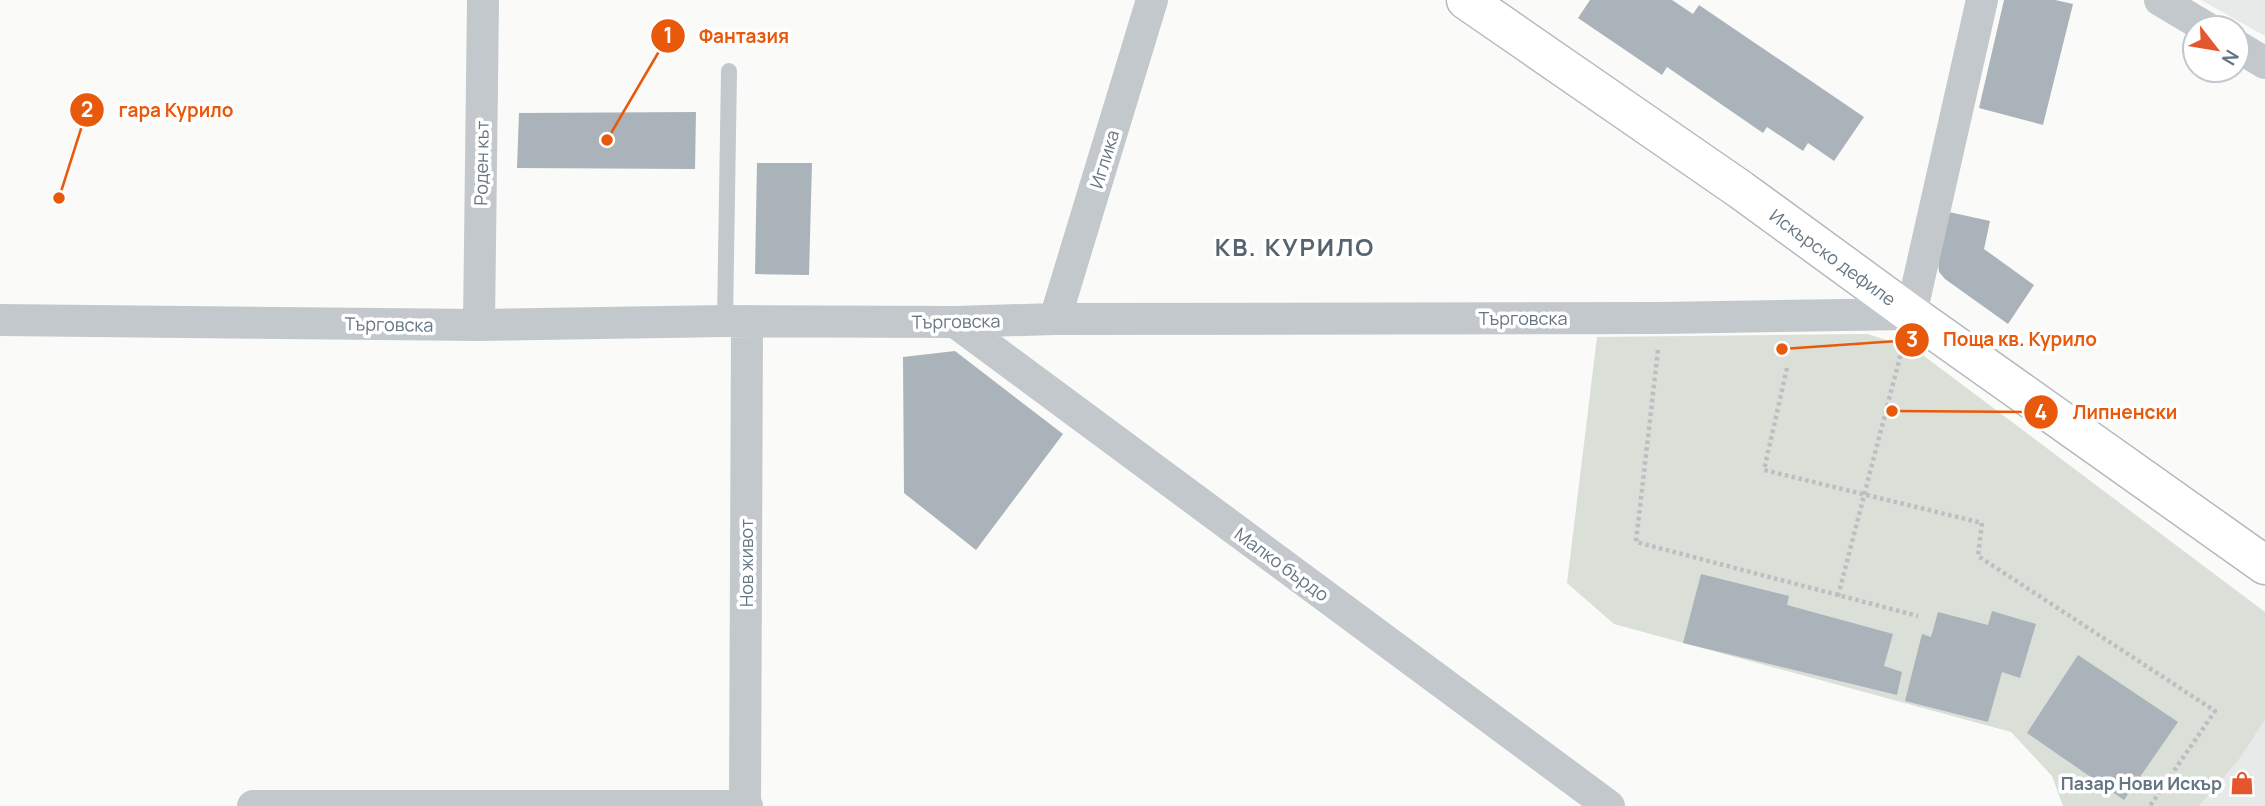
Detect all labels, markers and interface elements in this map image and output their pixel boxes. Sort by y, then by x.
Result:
north arrow [2181,14,2251,84]
callout: Фантазия [650,16,803,56]
text: 1 [663,21,673,49]
text: Фантазия [699,23,789,49]
text: N [2216,45,2245,70]
callout: гара Курило [69,90,247,130]
text: 2 [81,95,93,123]
text: гара Курило [119,97,233,123]
street label: Роден кът [468,120,494,206]
street label: Иглика [1084,127,1124,191]
street label: Искърско дефиле [1765,203,1901,311]
district label: КВ. КУРИЛО [1215,230,1375,263]
street label: Търговска [1479,306,1567,330]
street label: Търговска [911,308,1001,334]
street label: Търговска [344,311,434,337]
callout: Поща кв. Курило [1894,320,2111,360]
text: 3 [1906,325,1918,353]
text: Поща кв. Курило [1943,326,2097,352]
callout: Липненски [2024,392,2191,432]
text: 4 [2035,398,2047,426]
text: Липненски [2073,399,2177,425]
street label: Нов живот [734,519,758,607]
street label: Малко бърдо [1230,522,1334,606]
shop icon: Пазар Нови Искър [2228,769,2256,797]
place label: Пазар Нови Искър [2061,771,2222,795]

